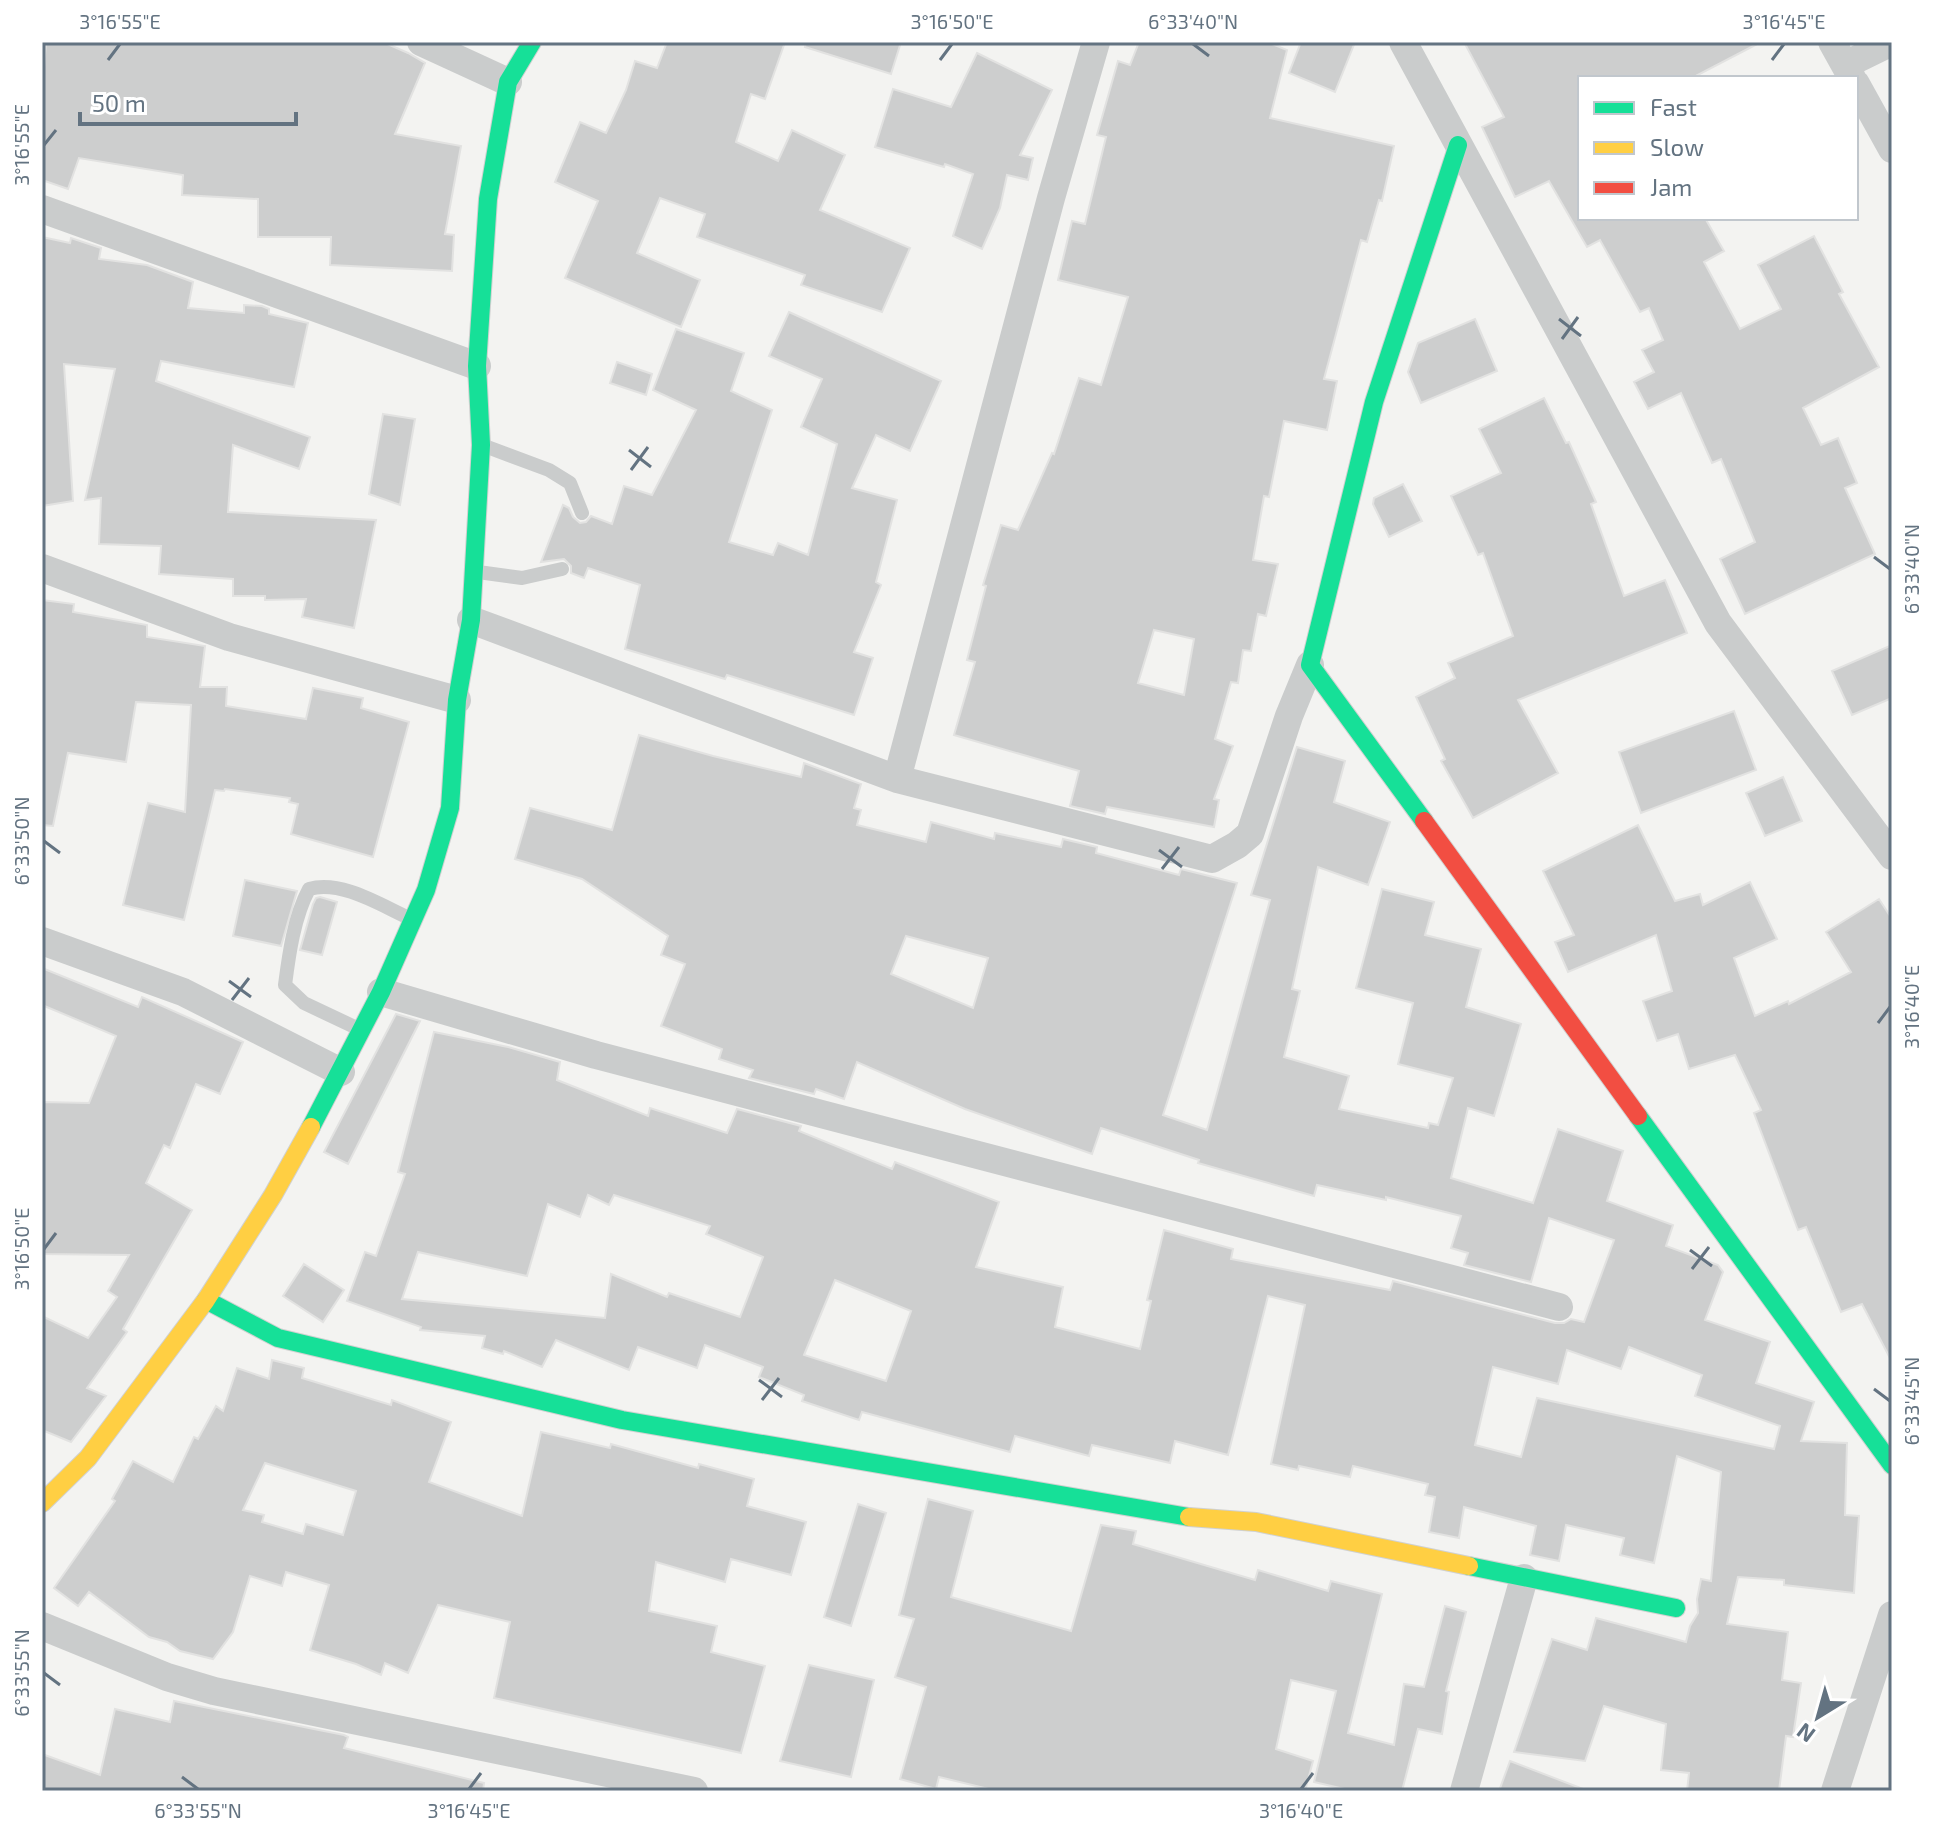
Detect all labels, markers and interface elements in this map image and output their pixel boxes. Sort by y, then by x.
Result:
text: 3°16'55"E [79,9,161,33]
text: 3°16'50"E [911,9,994,33]
text: 6°33'40"N [1148,9,1238,33]
text: 3°16'45"E [1743,9,1825,33]
scale bar [80,76,296,126]
legend [1578,76,1858,220]
text: 50 m [92,88,146,117]
text: Fast [1650,92,1697,121]
text: 3°16'55"E [9,104,33,186]
text: Slow [1650,132,1704,161]
text: Jam [1650,172,1692,201]
text: 6°33'40"N [1899,524,1923,614]
text: 6°33'50"N [9,796,33,886]
text: 3°16'40"E [1899,965,1923,1049]
text: 3°16'50"E [9,1208,33,1291]
text: 6°33'45"N [1899,1357,1923,1445]
text: 6°33'55"N [9,1629,33,1717]
north arrow [1778,1677,1858,1757]
text: N [1791,1719,1820,1749]
text: 6°33'55"N [154,1798,242,1822]
text: 3°16'45"E [428,1798,510,1822]
text: 3°16'40"E [1259,1798,1343,1822]

